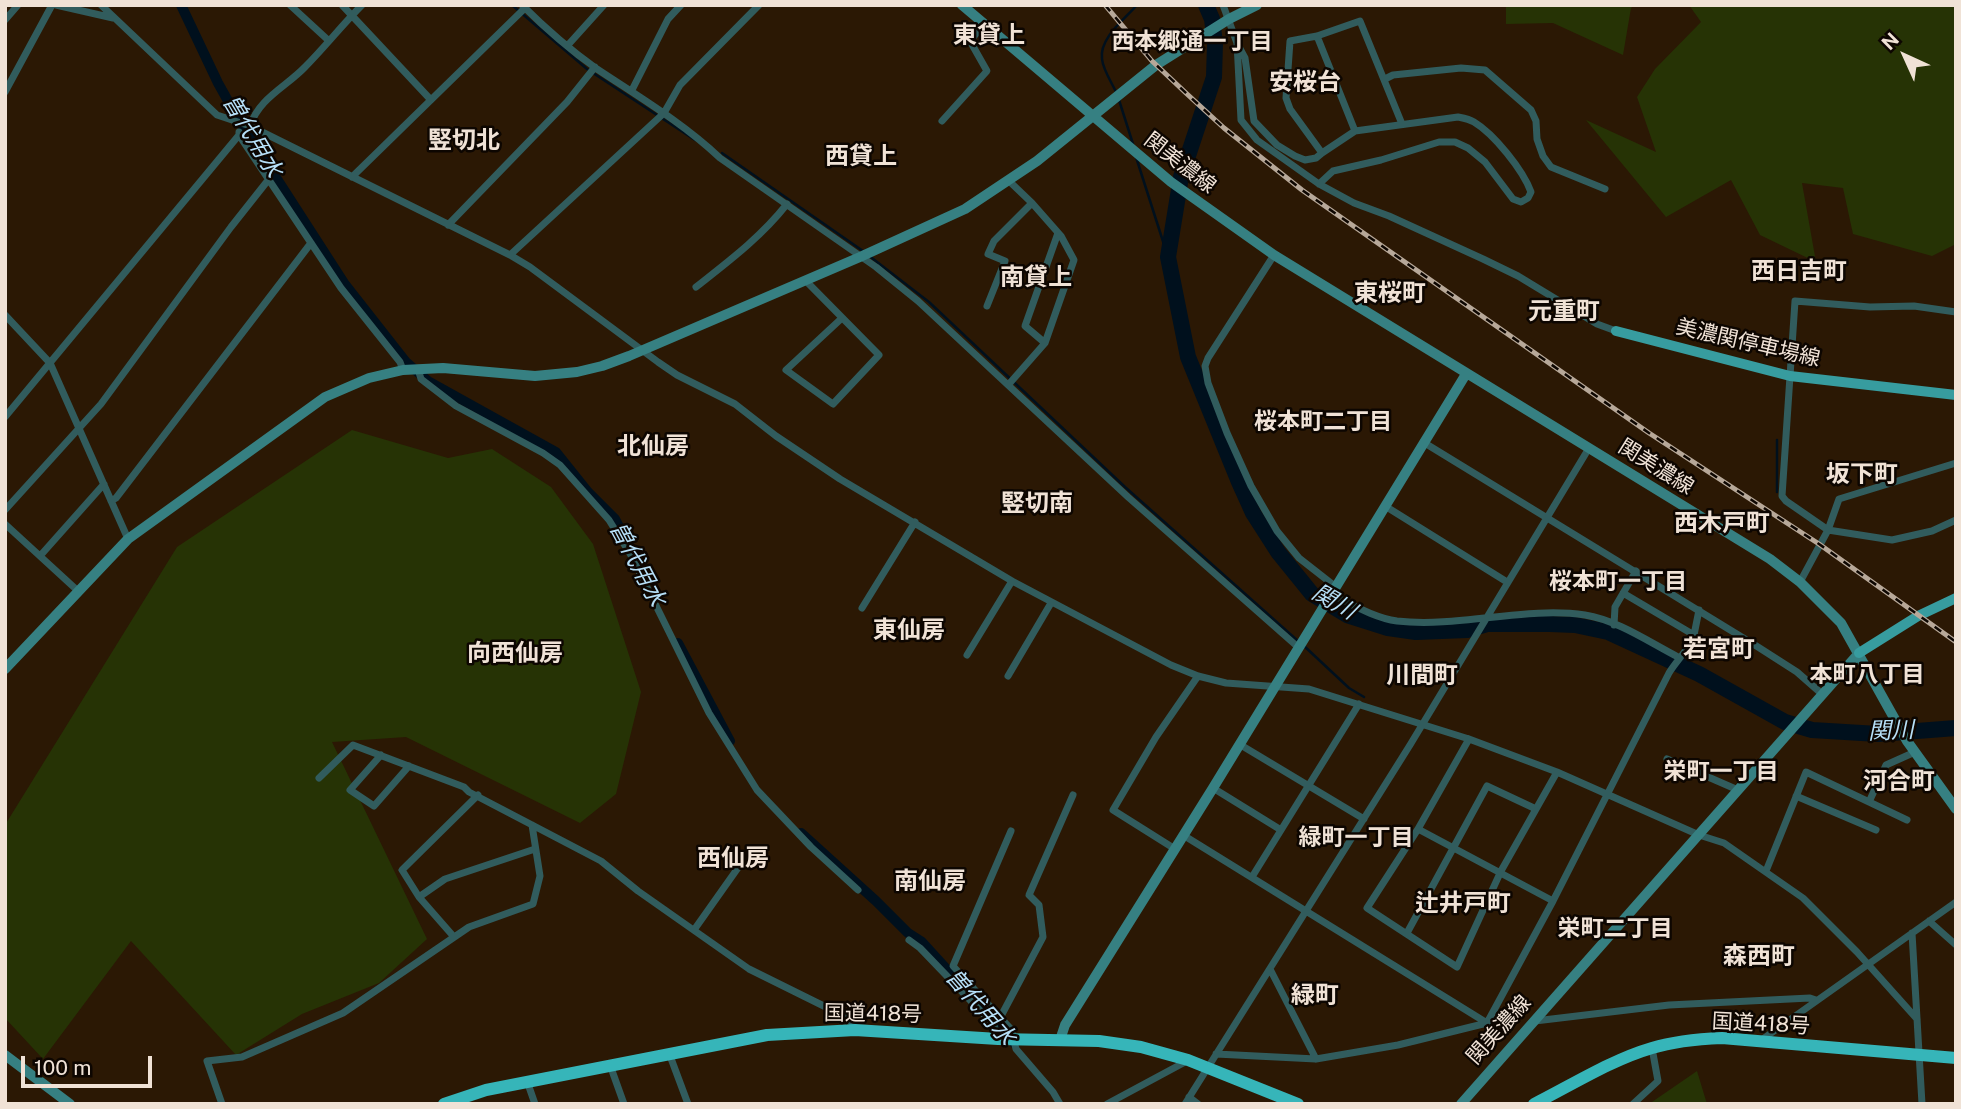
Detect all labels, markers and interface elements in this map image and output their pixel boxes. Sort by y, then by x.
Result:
north arrow [1870,21,1940,91]
district label: 東貸上 [953,22,1025,50]
district label: 西本郷通一丁目 [1112,28,1272,56]
text: N [1877,28,1903,54]
district label: 安桜台 [1269,69,1341,97]
water label: 曽代用水 [216,89,288,183]
district label: 竪切北 [428,127,500,155]
street label: 関美濃線 [1139,127,1221,199]
district label: 西貸上 [825,143,897,171]
district label: 西日吉町 [1751,258,1847,286]
district label: 南貸上 [1000,264,1072,292]
district label: 東桜町 [1354,280,1426,308]
district label: 元重町 [1528,298,1600,326]
street label: 美濃関停車場線 [1674,314,1822,372]
district label: 桜本町二丁目 [1254,408,1392,436]
district label: 北仙房 [617,433,689,461]
street label: 関美濃線 [1614,434,1698,500]
district label: 坂下町 [1826,461,1898,489]
district label: 竪切南 [1001,490,1073,518]
district label: 西木戸町 [1674,510,1770,538]
water label: 曽代用水 [603,517,671,611]
district label: 桜本町一丁目 [1549,568,1687,596]
water label: 関川 [1307,579,1361,625]
district label: 東仙房 [873,617,945,645]
district label: 若宮町 [1683,636,1755,664]
district label: 向西仙房 [467,640,563,668]
district label: 本町八丁目 [1810,661,1924,689]
district label: 川間町 [1386,662,1458,690]
water label: 関川 [1868,716,1914,746]
district label: 栄町一丁目 [1664,758,1778,786]
district label: 河合町 [1863,768,1935,796]
district label: 緑町一丁目 [1299,824,1413,852]
district label: 西仙房 [697,845,769,873]
district label: 南仙房 [894,868,966,896]
district label: 辻井戸町 [1415,890,1511,918]
district label: 栄町二丁目 [1558,915,1672,943]
district label: 森西町 [1723,943,1795,971]
water label: 曽代用水 [939,963,1021,1051]
district label: 緑町 [1291,982,1339,1010]
street label: 関美濃線 [1462,990,1536,1070]
street label: 国道418号 [824,1001,922,1027]
street label: 国道418号 [1711,1009,1811,1039]
scale bar [24,1042,156,1086]
text: 100 m [34,1055,91,1080]

